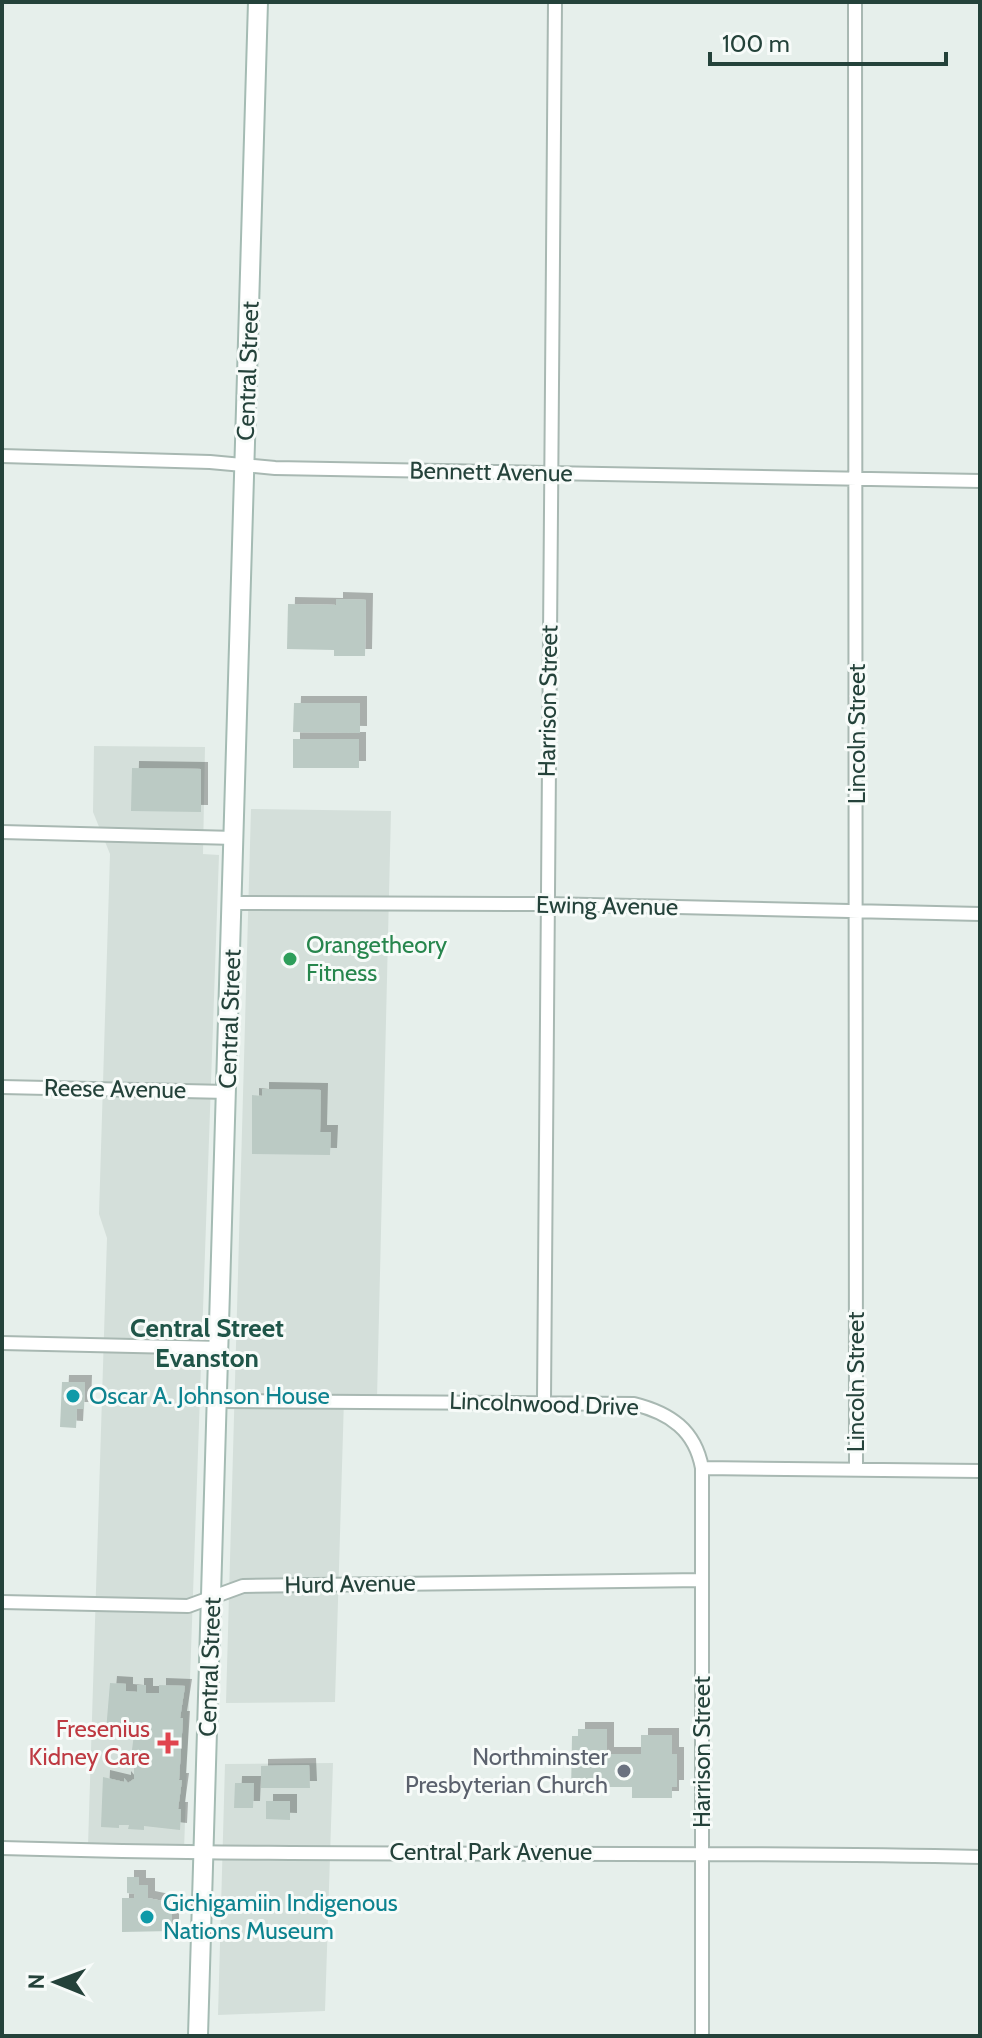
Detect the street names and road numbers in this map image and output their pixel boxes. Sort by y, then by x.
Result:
street label: Central Street [231,301,264,441]
street label: Bennett Avenue [409,456,573,487]
street label: Harrison Street [532,625,563,777]
street label: Lincoln Street [842,664,871,804]
street label: Ewing Avenue [536,890,678,921]
street label: Central Street [213,949,246,1089]
street label: Reese Avenue [44,1073,186,1104]
street label: Lincoln Street [841,1312,870,1452]
street label: Lincolnwood Drive [449,1386,639,1421]
street label: Hurd Avenue [284,1568,416,1599]
street label: Central Street [193,1597,226,1737]
street label: Harrison Street [687,1676,716,1828]
street label: Central Park Avenue [390,1837,592,1866]

